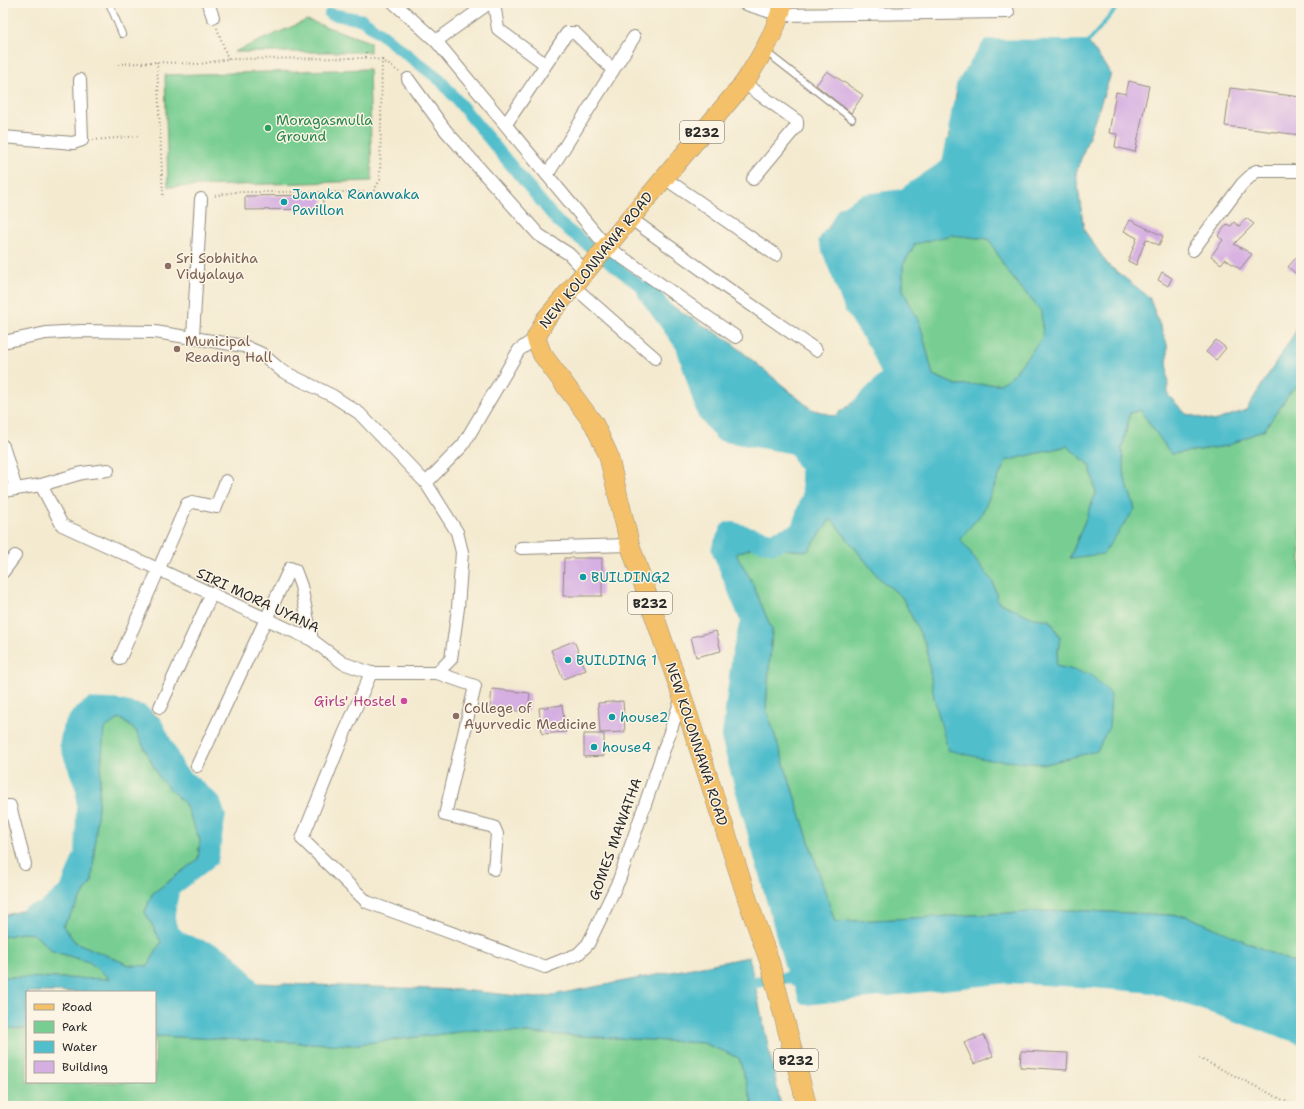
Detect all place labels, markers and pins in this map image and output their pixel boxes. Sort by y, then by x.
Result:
place label: Moragasmulla Ground [276,111,373,145]
marker: Moragasmulla Ground [263,123,273,133]
place label: Janaka Ranawaka Pavillon [292,185,419,219]
marker: Janaka Ranawaka Pavillon [279,197,289,207]
place label: Sri Sobhitha Vidyalaya [176,249,258,283]
marker: Sri Sobhitha Vidyalaya [163,261,173,271]
place label: Municipal Reading Hall [185,332,273,366]
marker: Municipal Reading Hall [172,344,182,354]
place label: BUILDING2 [591,568,671,586]
marker: BUILDING2 [578,572,588,582]
place label: BUILDING 1 [576,651,657,669]
marker: BUILDING 1 [563,655,573,665]
place label: Girls' Hostel [314,692,397,710]
marker: Girls' Hostel [399,696,409,706]
place label: College of Ayurvedic Medicine [464,699,597,733]
place label: house2 [620,708,669,726]
marker: College of Ayurvedic Medicine [451,711,461,721]
marker: house2 [607,712,617,722]
place label: house4 [602,738,652,756]
marker: house4 [589,742,599,752]

